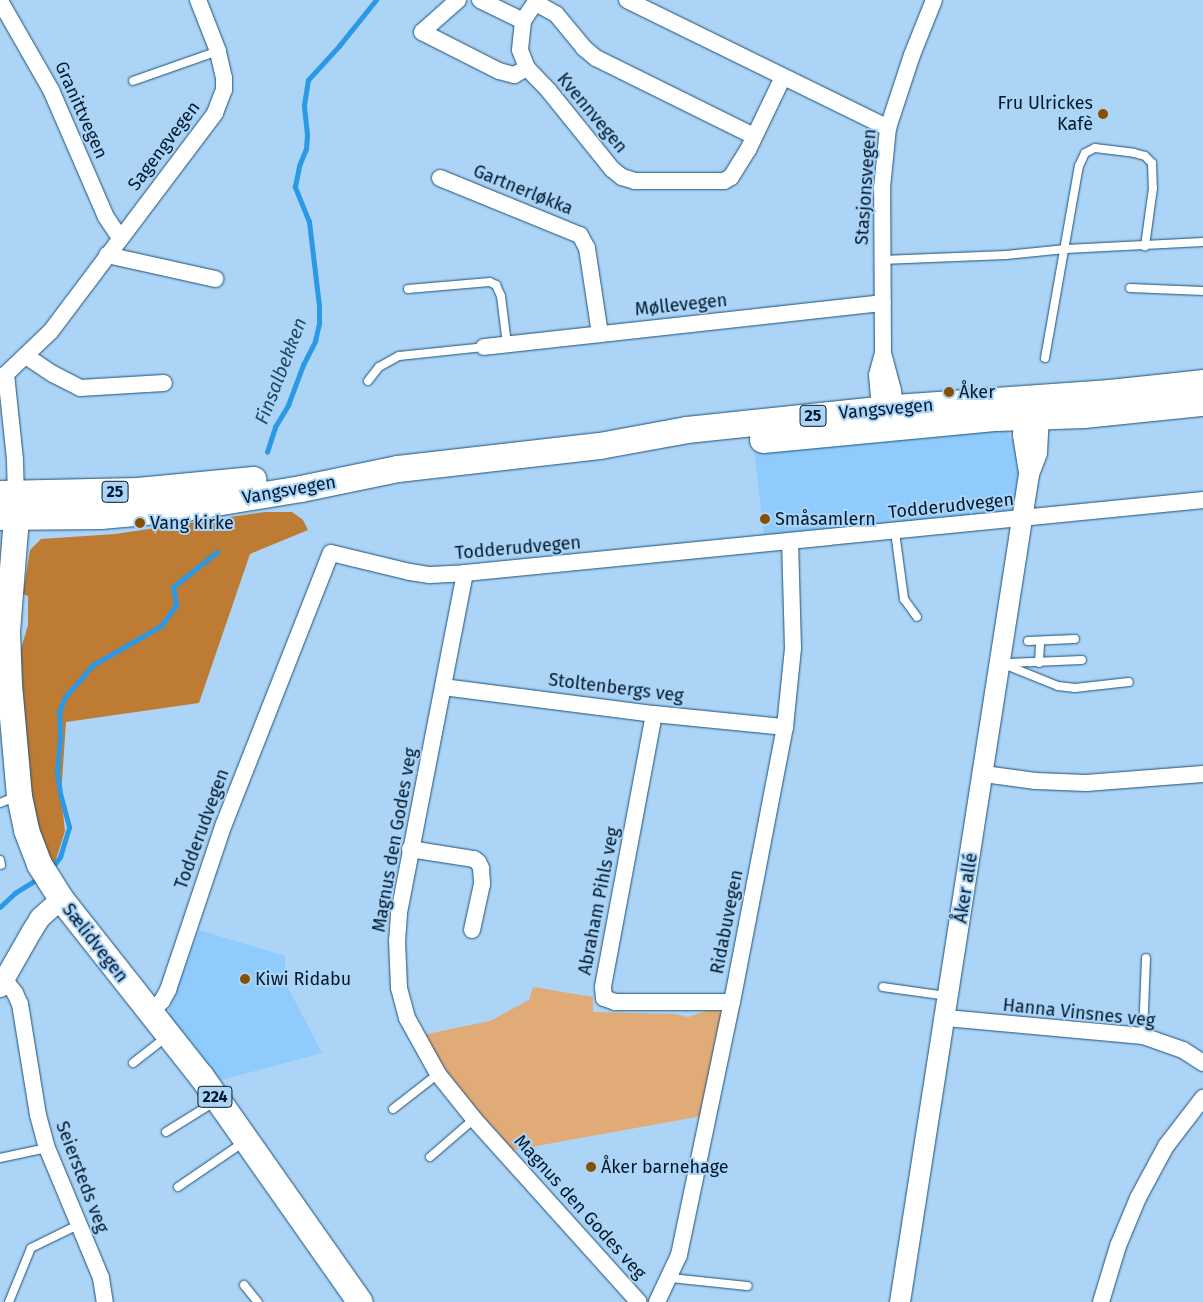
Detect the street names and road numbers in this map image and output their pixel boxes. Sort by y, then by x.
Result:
street label: Granittvegen [50,58,112,162]
street label: Kvennvegen [552,69,632,157]
street label: Sagengvegen [123,97,205,195]
street label: Stasjonsvegen [851,128,881,246]
street label: Gartnerløkka [470,160,576,220]
street label: Møllevegen [634,289,728,321]
street label: Vangsvegen [838,394,934,424]
road number: 25 [799,402,827,430]
street label: Vangsvegen [240,471,338,509]
road number: 25 [101,478,129,506]
street label: Todderudvegen [887,489,1015,523]
street label: Todderudvegen [454,532,582,564]
street label: Stoltenbergs veg [547,669,685,707]
street label: Magnus den Godes veg [368,746,422,934]
street label: Todderudvegen [170,766,234,892]
street label: Abraham Pihls veg [574,825,624,977]
street label: Åker allé [950,851,982,925]
street label: Ridabuvegen [706,868,748,976]
street label: Sælidvegen [57,899,133,987]
street label: Hanna Vinsnes veg [1002,994,1156,1032]
road number: 224 [196,1084,234,1110]
street label: Seiersteds veg [51,1118,113,1236]
street label: Magnus den Godes veg [510,1130,650,1284]

